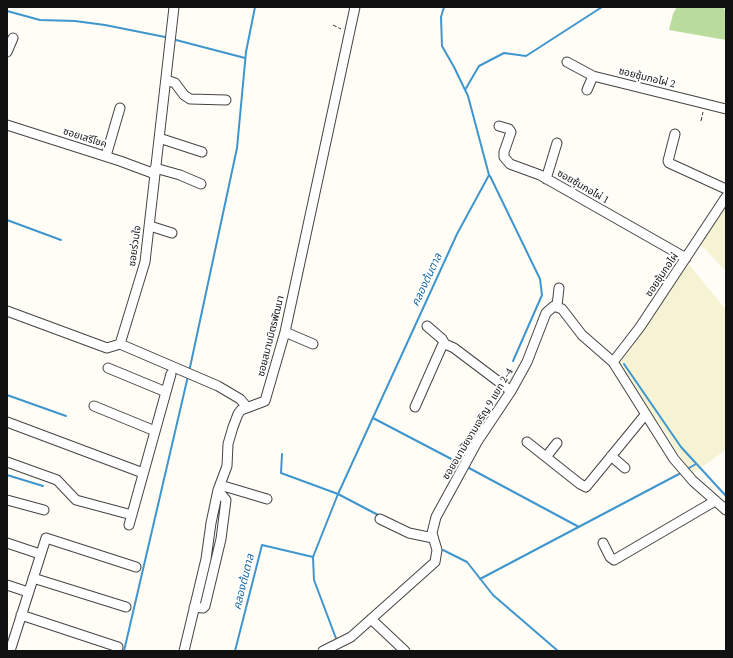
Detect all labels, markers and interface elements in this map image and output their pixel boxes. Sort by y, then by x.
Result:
street label: ซอยซุ้มกอไผ่ 2 [617,65,677,91]
street label: ซอยเสรีโชค [62,125,108,151]
street label: ซอยซุ้มกอไผ่ 1 [555,167,611,207]
street label: ซอยร่วมใจ [126,225,144,267]
water label: คลองต้นตาล [409,251,445,309]
street label: ซอยซุ้มกอไผ่ [643,251,681,299]
street label: ซอยสมานมิตรพัฒนา [255,294,287,378]
street label: ซอยอนามัยงามเจริญ 9 แยก 2-4 [440,366,516,482]
water label: คลองต้นตาล [231,553,257,611]

